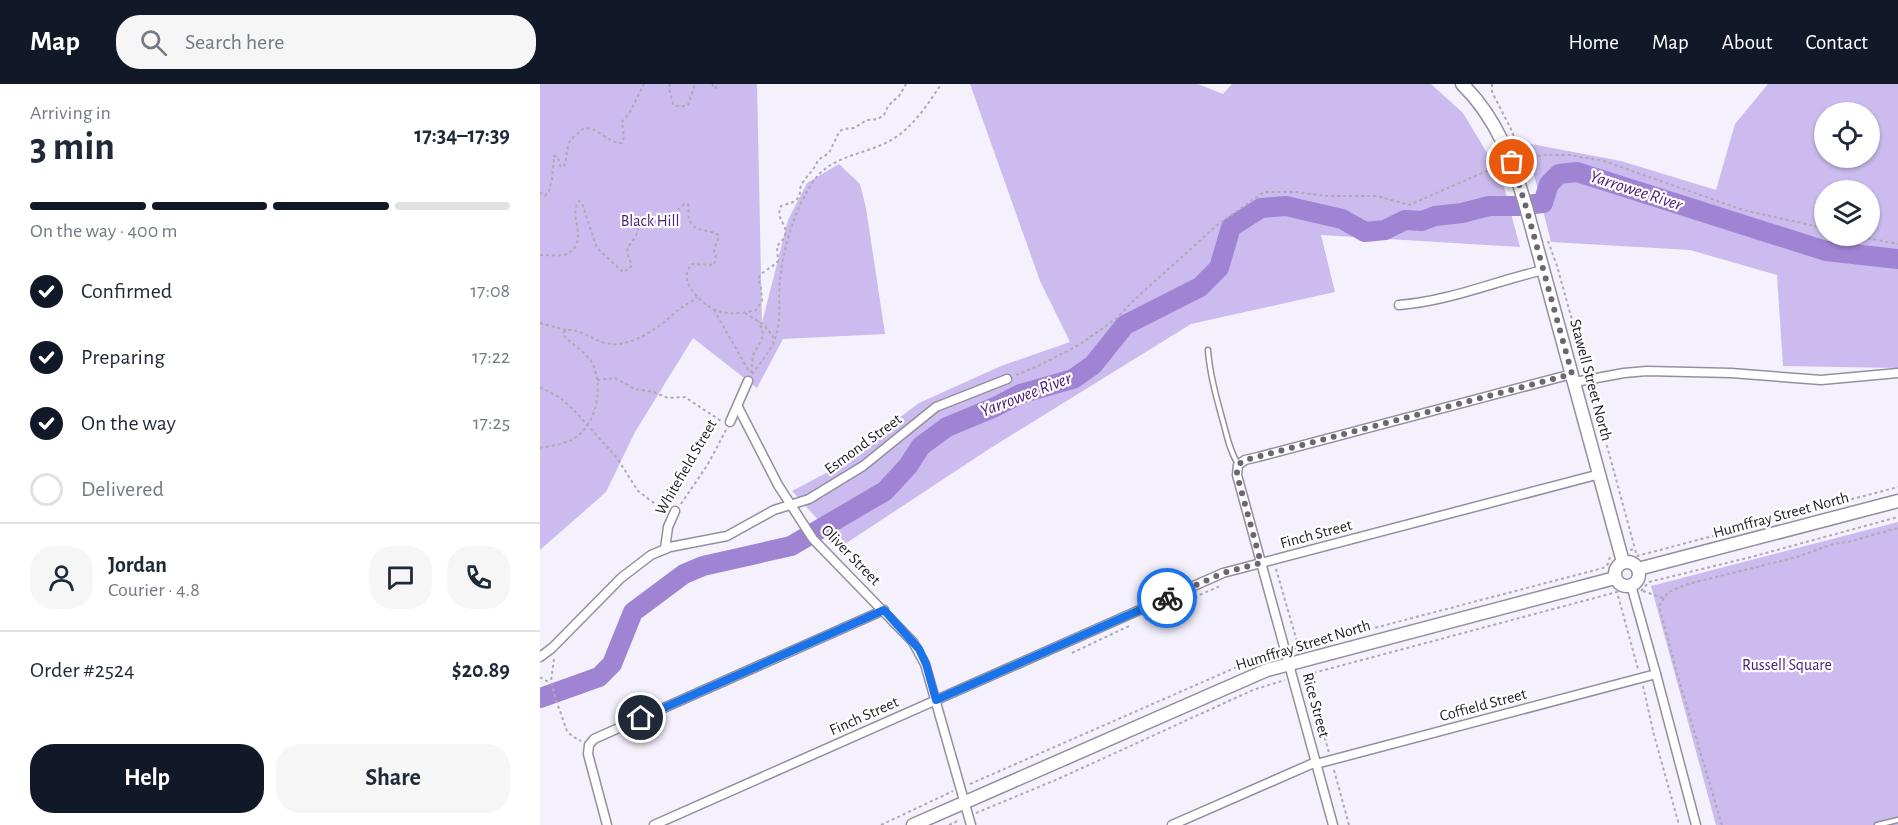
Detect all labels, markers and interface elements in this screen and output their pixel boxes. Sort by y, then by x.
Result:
search box [116,15,536,69]
icon: search [137,26,170,59]
text: Map [30,28,80,56]
text: Search here [185,31,284,53]
text: Home [1568,32,1619,53]
text: Map [1652,32,1689,53]
text: About [1722,32,1772,53]
text: Contact [1805,32,1868,53]
map controls [1814,102,1880,246]
button: locate [1814,102,1880,168]
text: Arriving in [30,103,111,123]
text: 17:34–17:39 [414,124,510,146]
text: 3 min [30,128,115,167]
pin [1486,136,1537,187]
icon: bag [1495,145,1528,178]
water label: Yarrowee River [1588,168,1686,215]
button: layers [1814,180,1880,246]
park label: Black Hill [621,213,679,229]
text: On the way · 400 m [30,221,178,241]
icon: check [30,275,63,308]
text: Confirmed [81,280,172,302]
text: 17:08 [470,281,510,301]
street label: Stawell Street North [1567,317,1615,443]
icon: check [30,341,63,374]
text: Preparing [81,346,165,368]
text: 17:22 [472,347,510,367]
water label: Yarrowee River [978,369,1075,421]
icon: check [30,407,63,440]
street label: Esmond Street [821,411,905,477]
text: On the way [81,412,176,434]
text: 17:25 [473,413,510,433]
street label: Whitefield Street [652,416,720,518]
text: Delivered [81,478,164,500]
street label: Humffray Street North [1711,489,1851,542]
street label: Finch Street [1278,517,1354,551]
street label: Oliver Street [818,522,884,588]
button: person [30,546,93,609]
button: chat [369,546,432,609]
button: phone [447,546,510,609]
text: Jordan [108,554,167,576]
courier [1137,568,1197,628]
text: Courier · 4.8 [108,580,200,600]
icon: bike [1151,582,1184,615]
street label: Humffray Street North [1234,617,1373,674]
park label: Russell Square [1742,657,1832,673]
text: Order #2524 [30,659,134,681]
text: $20.89 [452,659,510,681]
street label: Rice Street [1300,671,1332,739]
street label: Coffield Street [1438,686,1528,724]
pin [615,692,666,743]
street label: Finch Street [827,694,901,738]
icon: home [624,701,657,734]
button: Help [30,744,264,813]
button: Share [276,744,510,813]

